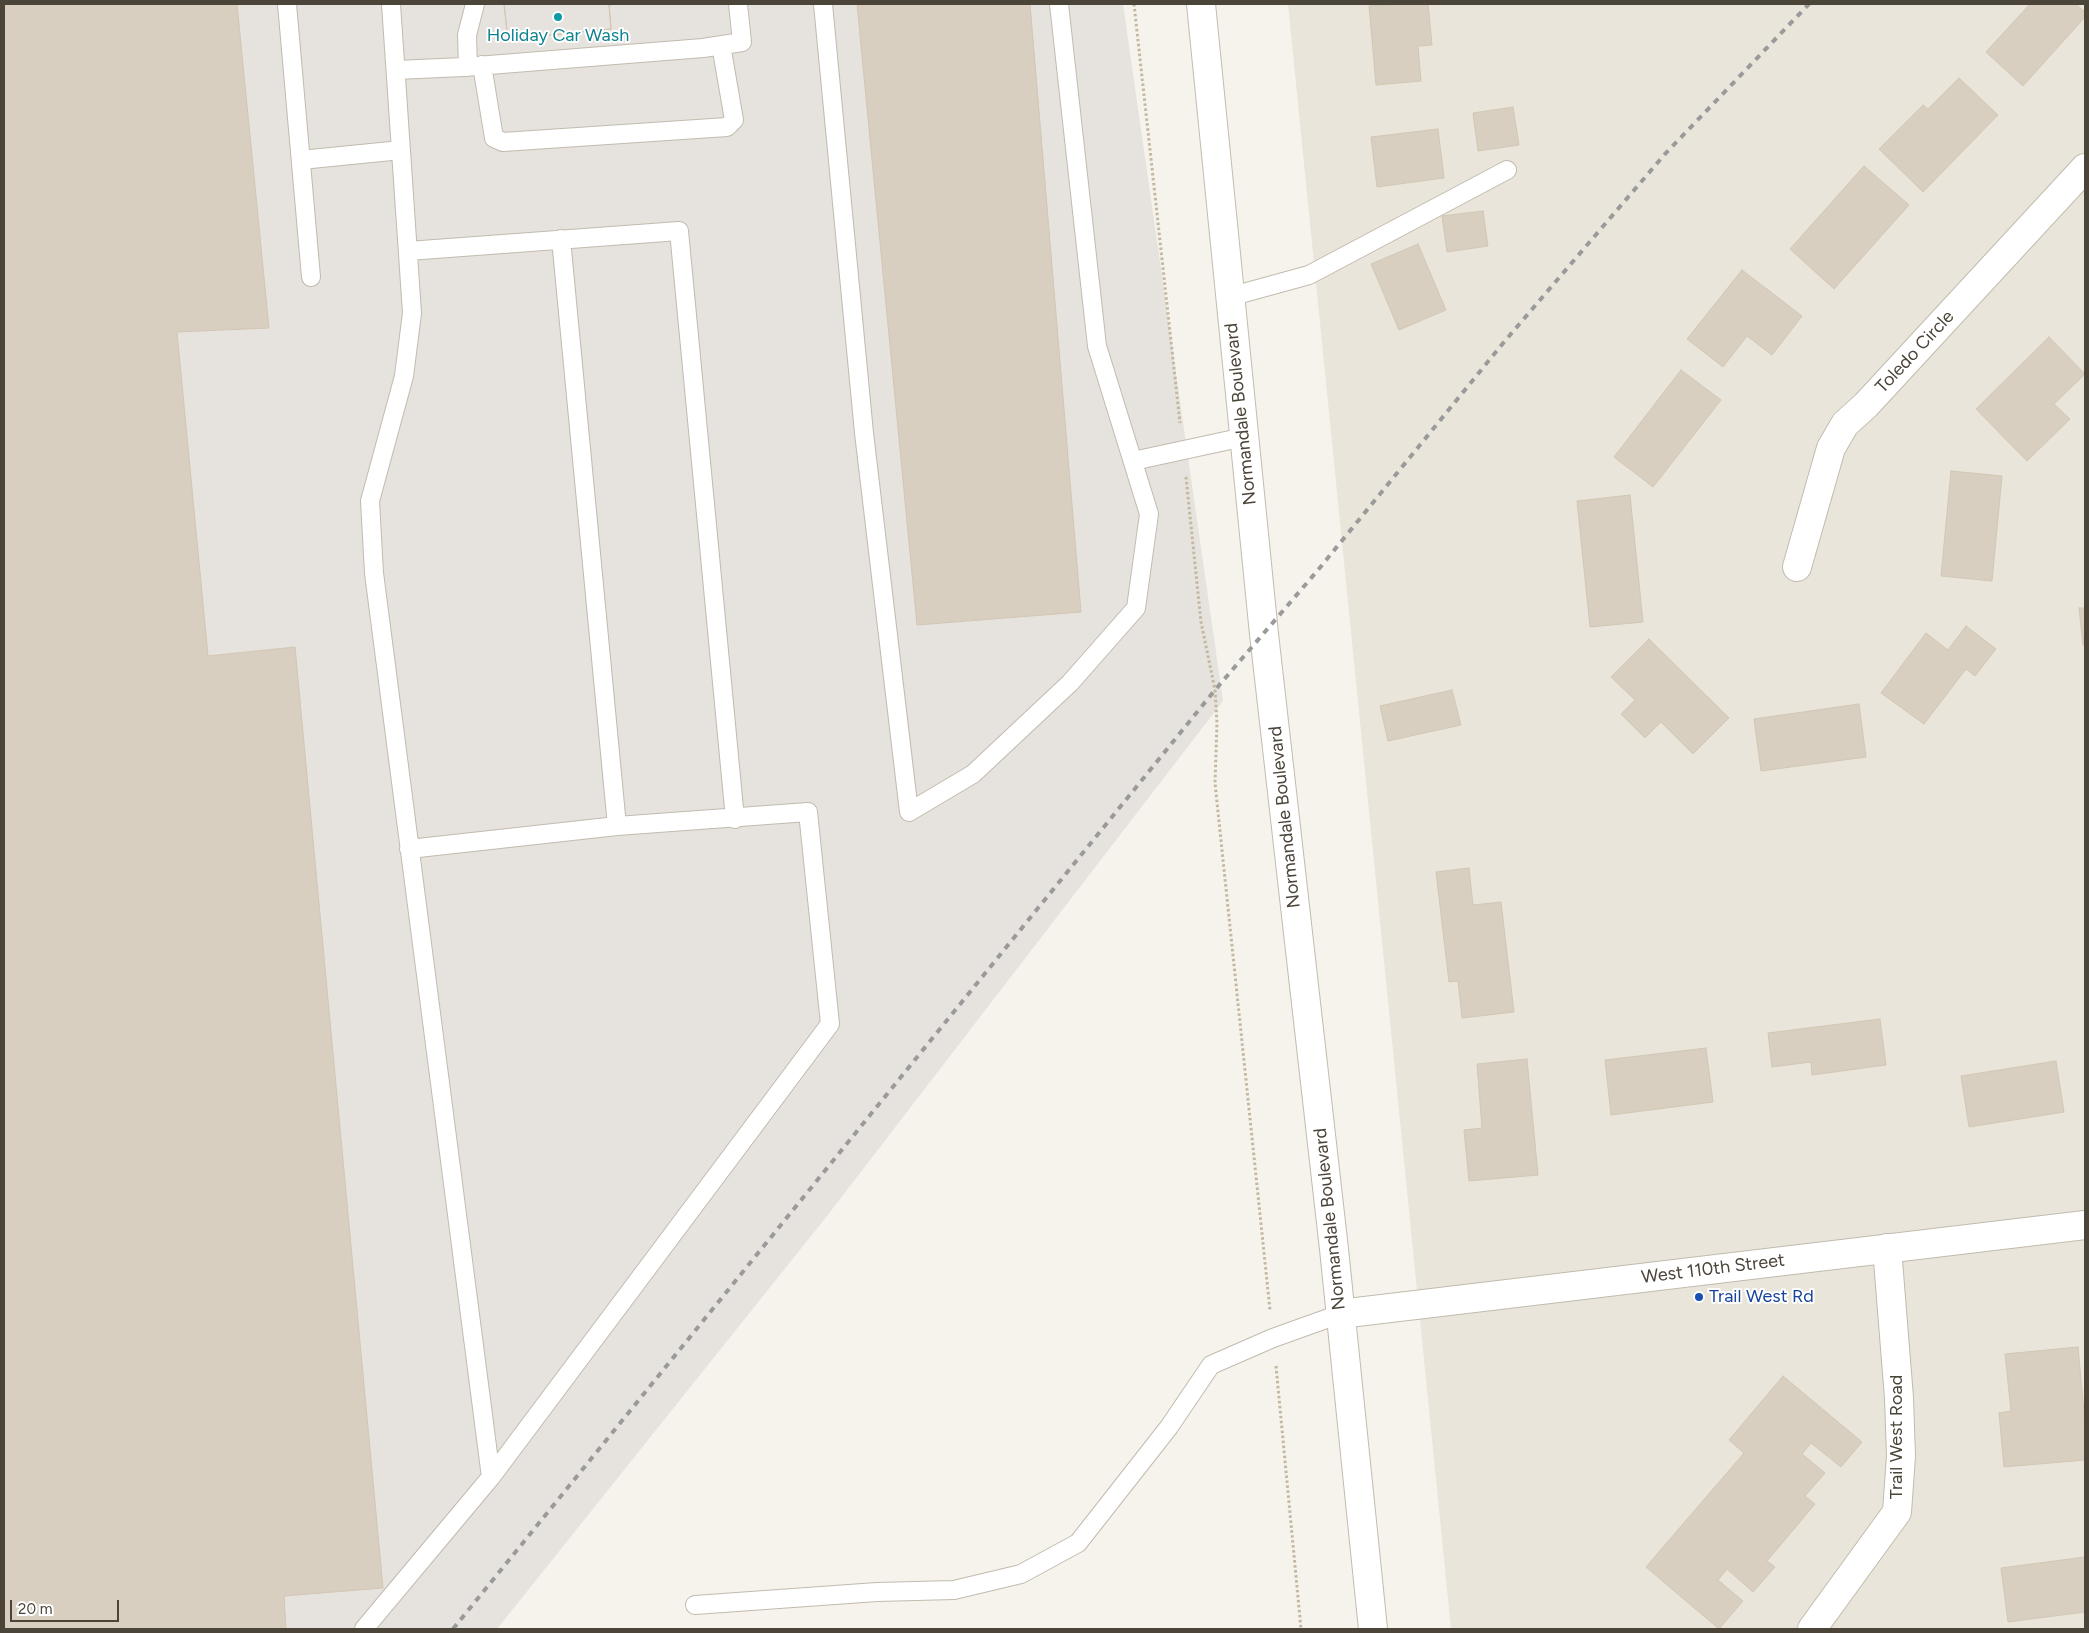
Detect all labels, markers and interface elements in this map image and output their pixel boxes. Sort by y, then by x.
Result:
marker: Holiday Car Wash [552,11,564,23]
place label: Holiday Car Wash [487,25,629,47]
street label: Toledo Circle [1871,306,1959,398]
street label: Normandale Boulevard [1221,322,1261,506]
street label: Normandale Boulevard [1265,725,1305,909]
street label: Normandale Boulevard [1310,1127,1350,1311]
street label: West 110th Street [1640,1249,1786,1289]
place label: Trail West Rd [1709,1286,1814,1308]
marker: Trail West Rd [1693,1291,1705,1303]
street label: Trail West Road [1886,1375,1908,1499]
scale bar [12,1590,121,1622]
text: 20 m [18,1600,52,1618]

